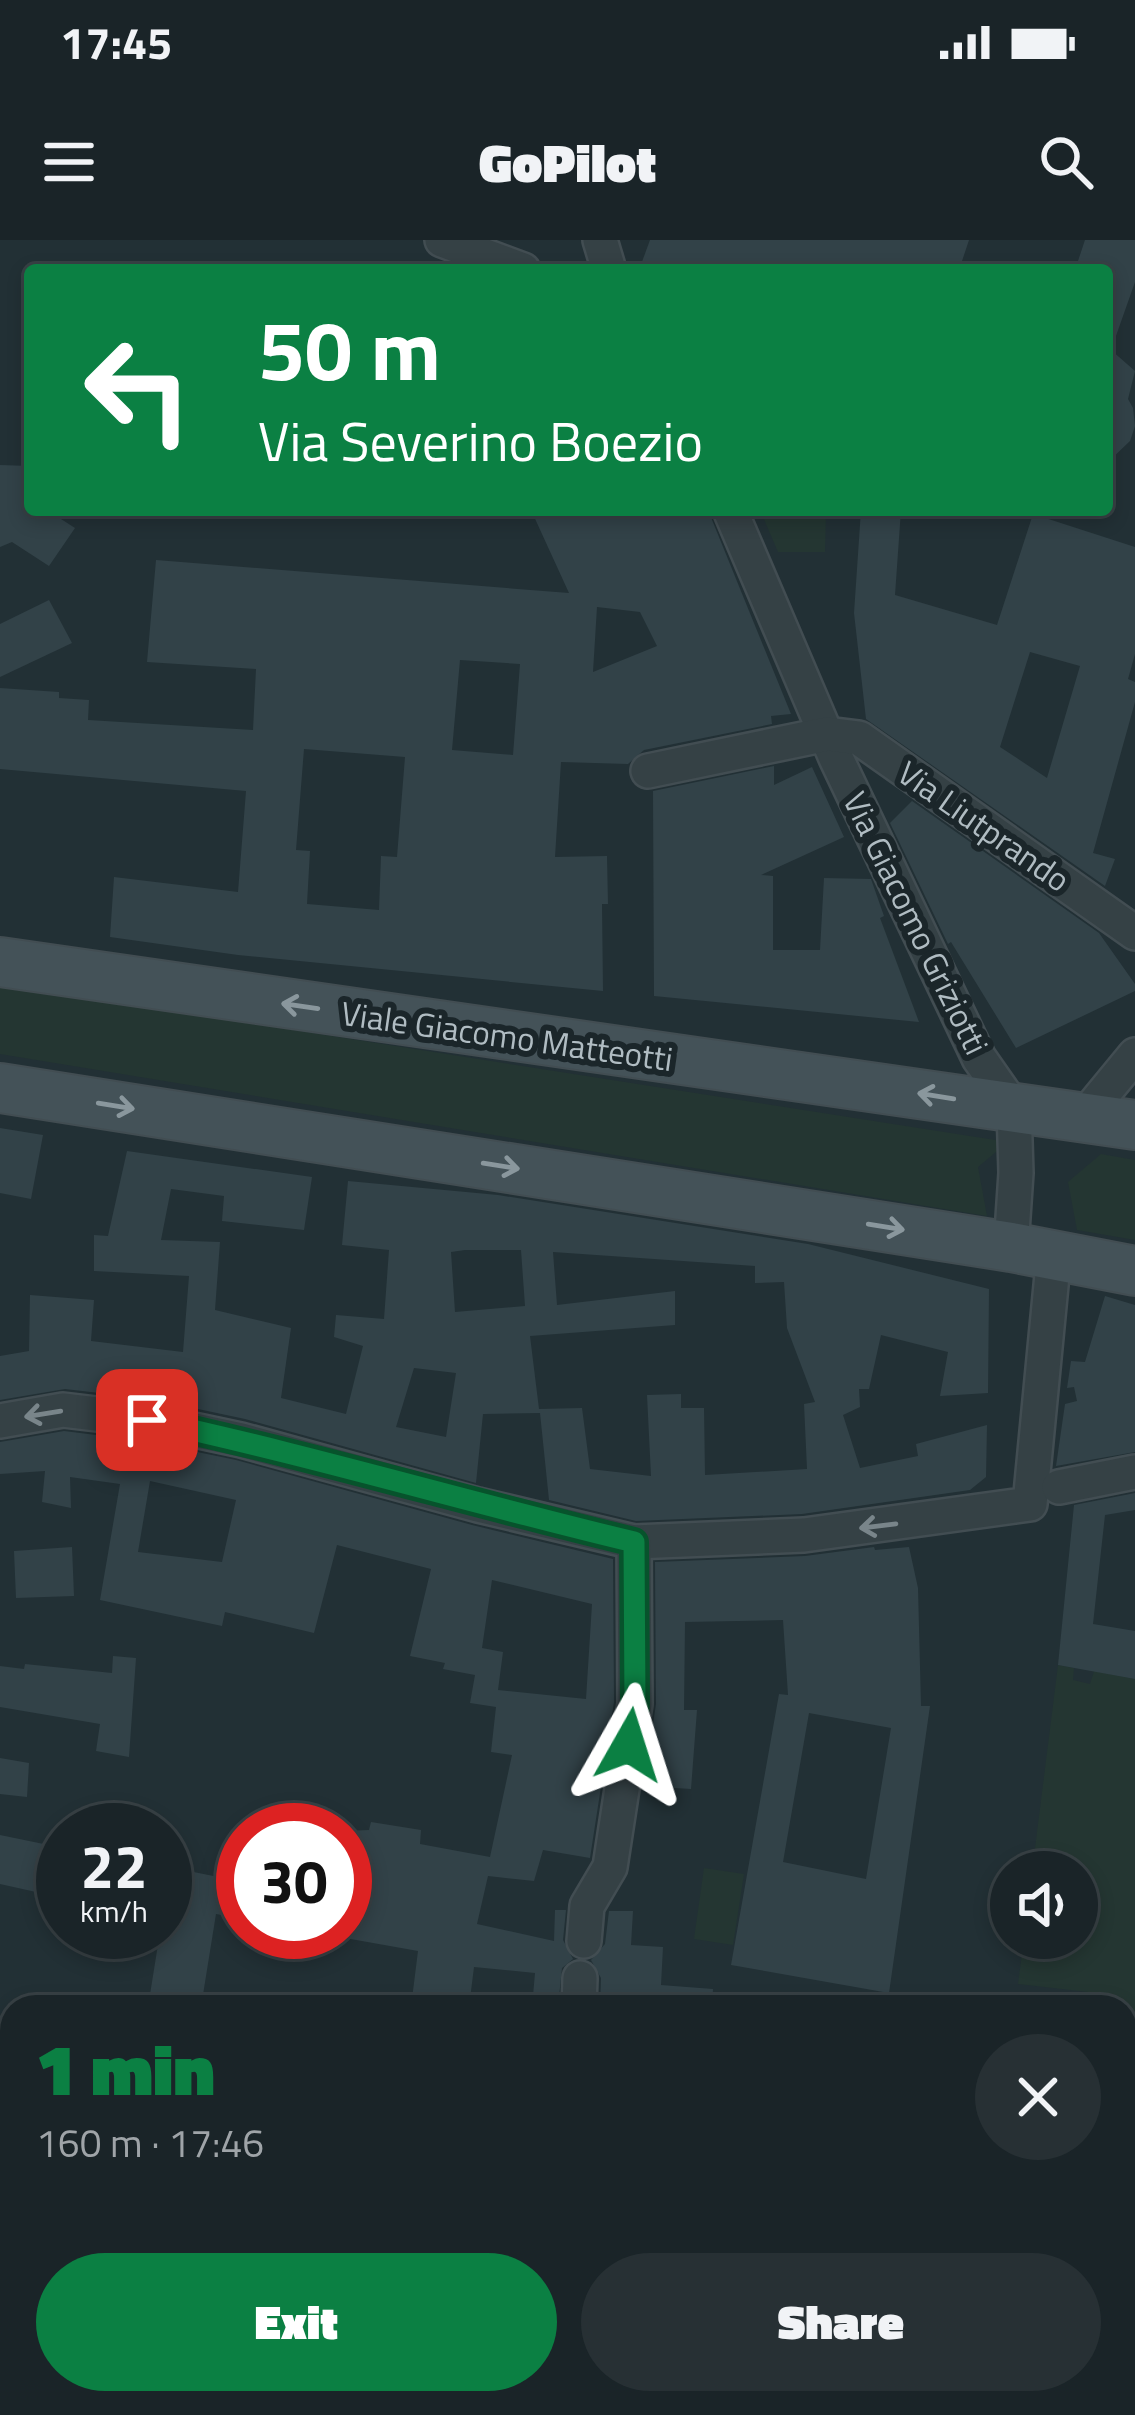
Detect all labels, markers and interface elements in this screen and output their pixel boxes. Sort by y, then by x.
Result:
text: 17:45 [60,8,172,76]
text: GoPilot [479,121,656,203]
icon: menu [36,129,102,195]
icon: search [1033,129,1099,195]
text: 50 m [258,285,441,413]
icon: left [60,312,216,468]
text: Via Severino Boezio [258,400,703,482]
street label: Via Liutprando [888,748,1080,904]
street label: Via Giacomo Griziotti [831,783,1001,1063]
street label: Viale Giacomo Matteotti [338,988,676,1084]
one-way arrow [282,994,321,1017]
one-way arrow [917,1084,956,1107]
one-way arrow [95,1095,134,1118]
one-way arrow [481,1155,520,1178]
one-way arrow [866,1217,905,1240]
pin [96,1369,198,1471]
icon: arrive [114,1387,180,1453]
one-way arrow [24,1403,63,1426]
one-way arrow [859,1516,898,1538]
position arrow [566,1682,692,1808]
speed limit sign: 30 [216,1803,372,1959]
text: 22 [80,1820,148,1911]
map controls [990,1851,1098,1959]
button: sound [990,1851,1098,1959]
text: km/h [80,1888,148,1934]
text: 1 min [36,2013,215,2123]
button: close [975,2034,1101,2160]
text: 160 m · 17:46 [36,2113,264,2172]
button: Exit [36,2253,557,2391]
button: Share [581,2253,1101,2391]

